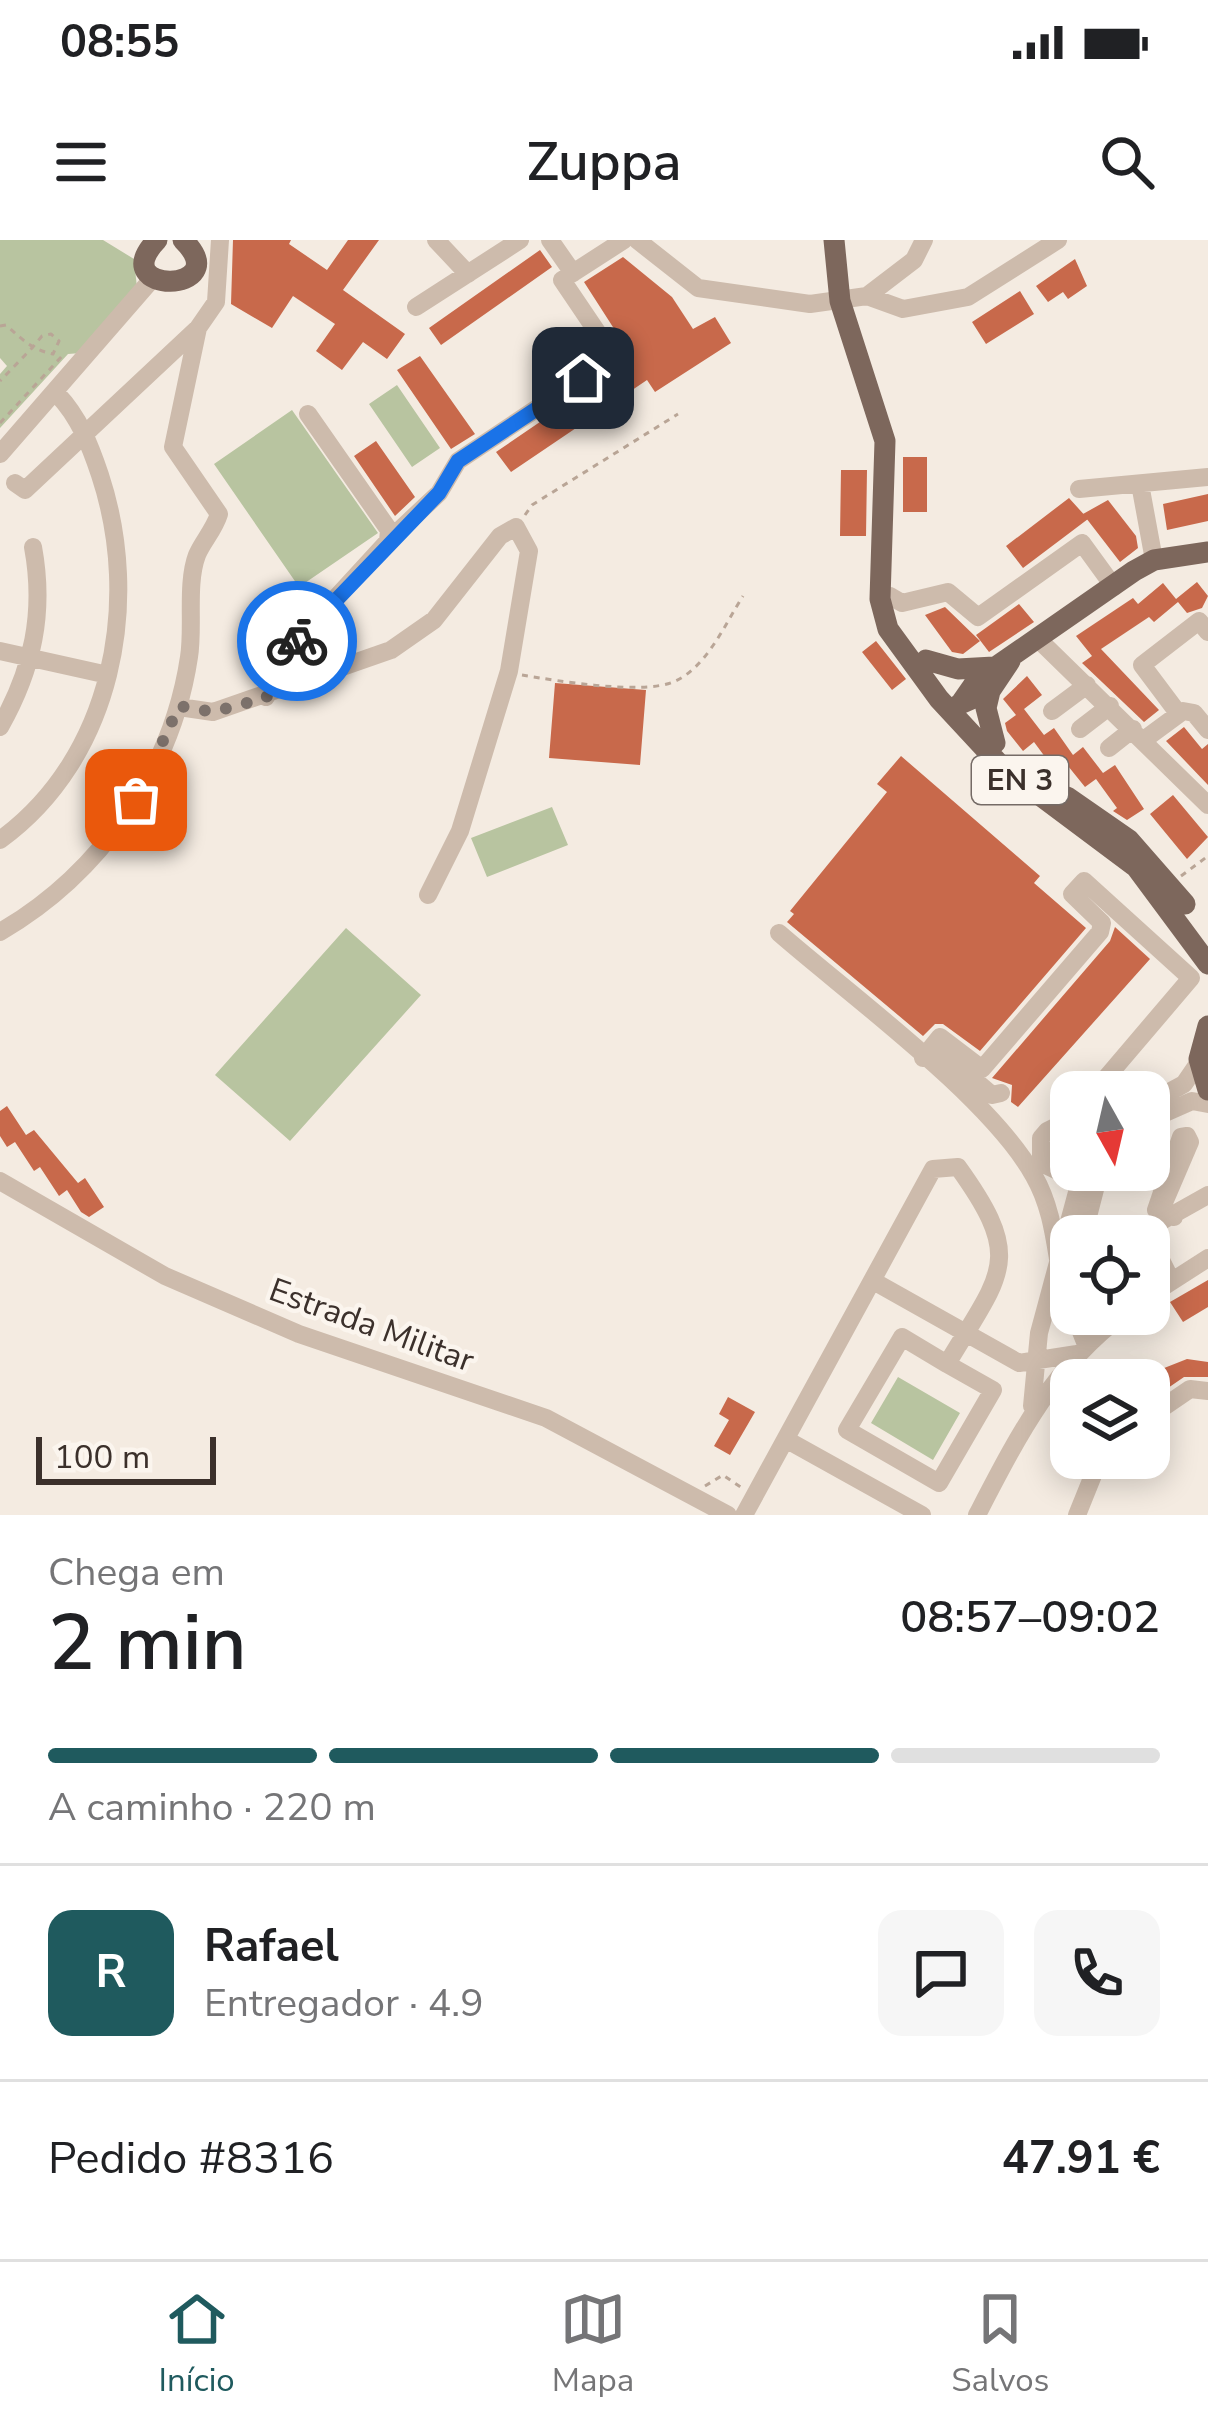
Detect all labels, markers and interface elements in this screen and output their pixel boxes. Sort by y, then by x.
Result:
text: 08:55 [60,12,179,73]
text: Zuppa [526,125,682,199]
icon: menu [48,129,114,195]
icon: search [1094,129,1160,195]
pin [532,327,634,429]
icon: home [550,345,616,411]
courier [237,581,357,701]
icon: bike [264,608,330,674]
pin [85,749,187,851]
road number: EN 3 [972,756,1068,804]
icon: bag [103,767,169,833]
north arrow [1050,1071,1170,1191]
map controls [1050,1071,1170,1479]
button: locate [1050,1215,1170,1335]
street label: Estrada Militar [263,1268,480,1383]
button: layers [1050,1359,1170,1479]
scale bar [36,1431,216,1484]
text: 100 m [54,1435,150,1480]
text: Chega em [48,1546,225,1599]
text: 08:57–09:02 [900,1587,1160,1648]
text: 2 min [48,1590,247,1697]
text: A caminho · 220 m [48,1781,376,1834]
button: chat [878,1910,1004,2036]
button: phone [1034,1910,1160,2036]
text: Rafael [204,1916,339,1977]
text: R [96,1942,126,2003]
text: Entregador · 4.9 [204,1977,484,2030]
text: Pedido #8316 [48,2128,334,2189]
text: 47.91 € [1002,2128,1160,2189]
tab: Início [159,2286,235,2403]
tab: Mapa [552,2286,634,2403]
tab: Salvos [951,2286,1049,2403]

